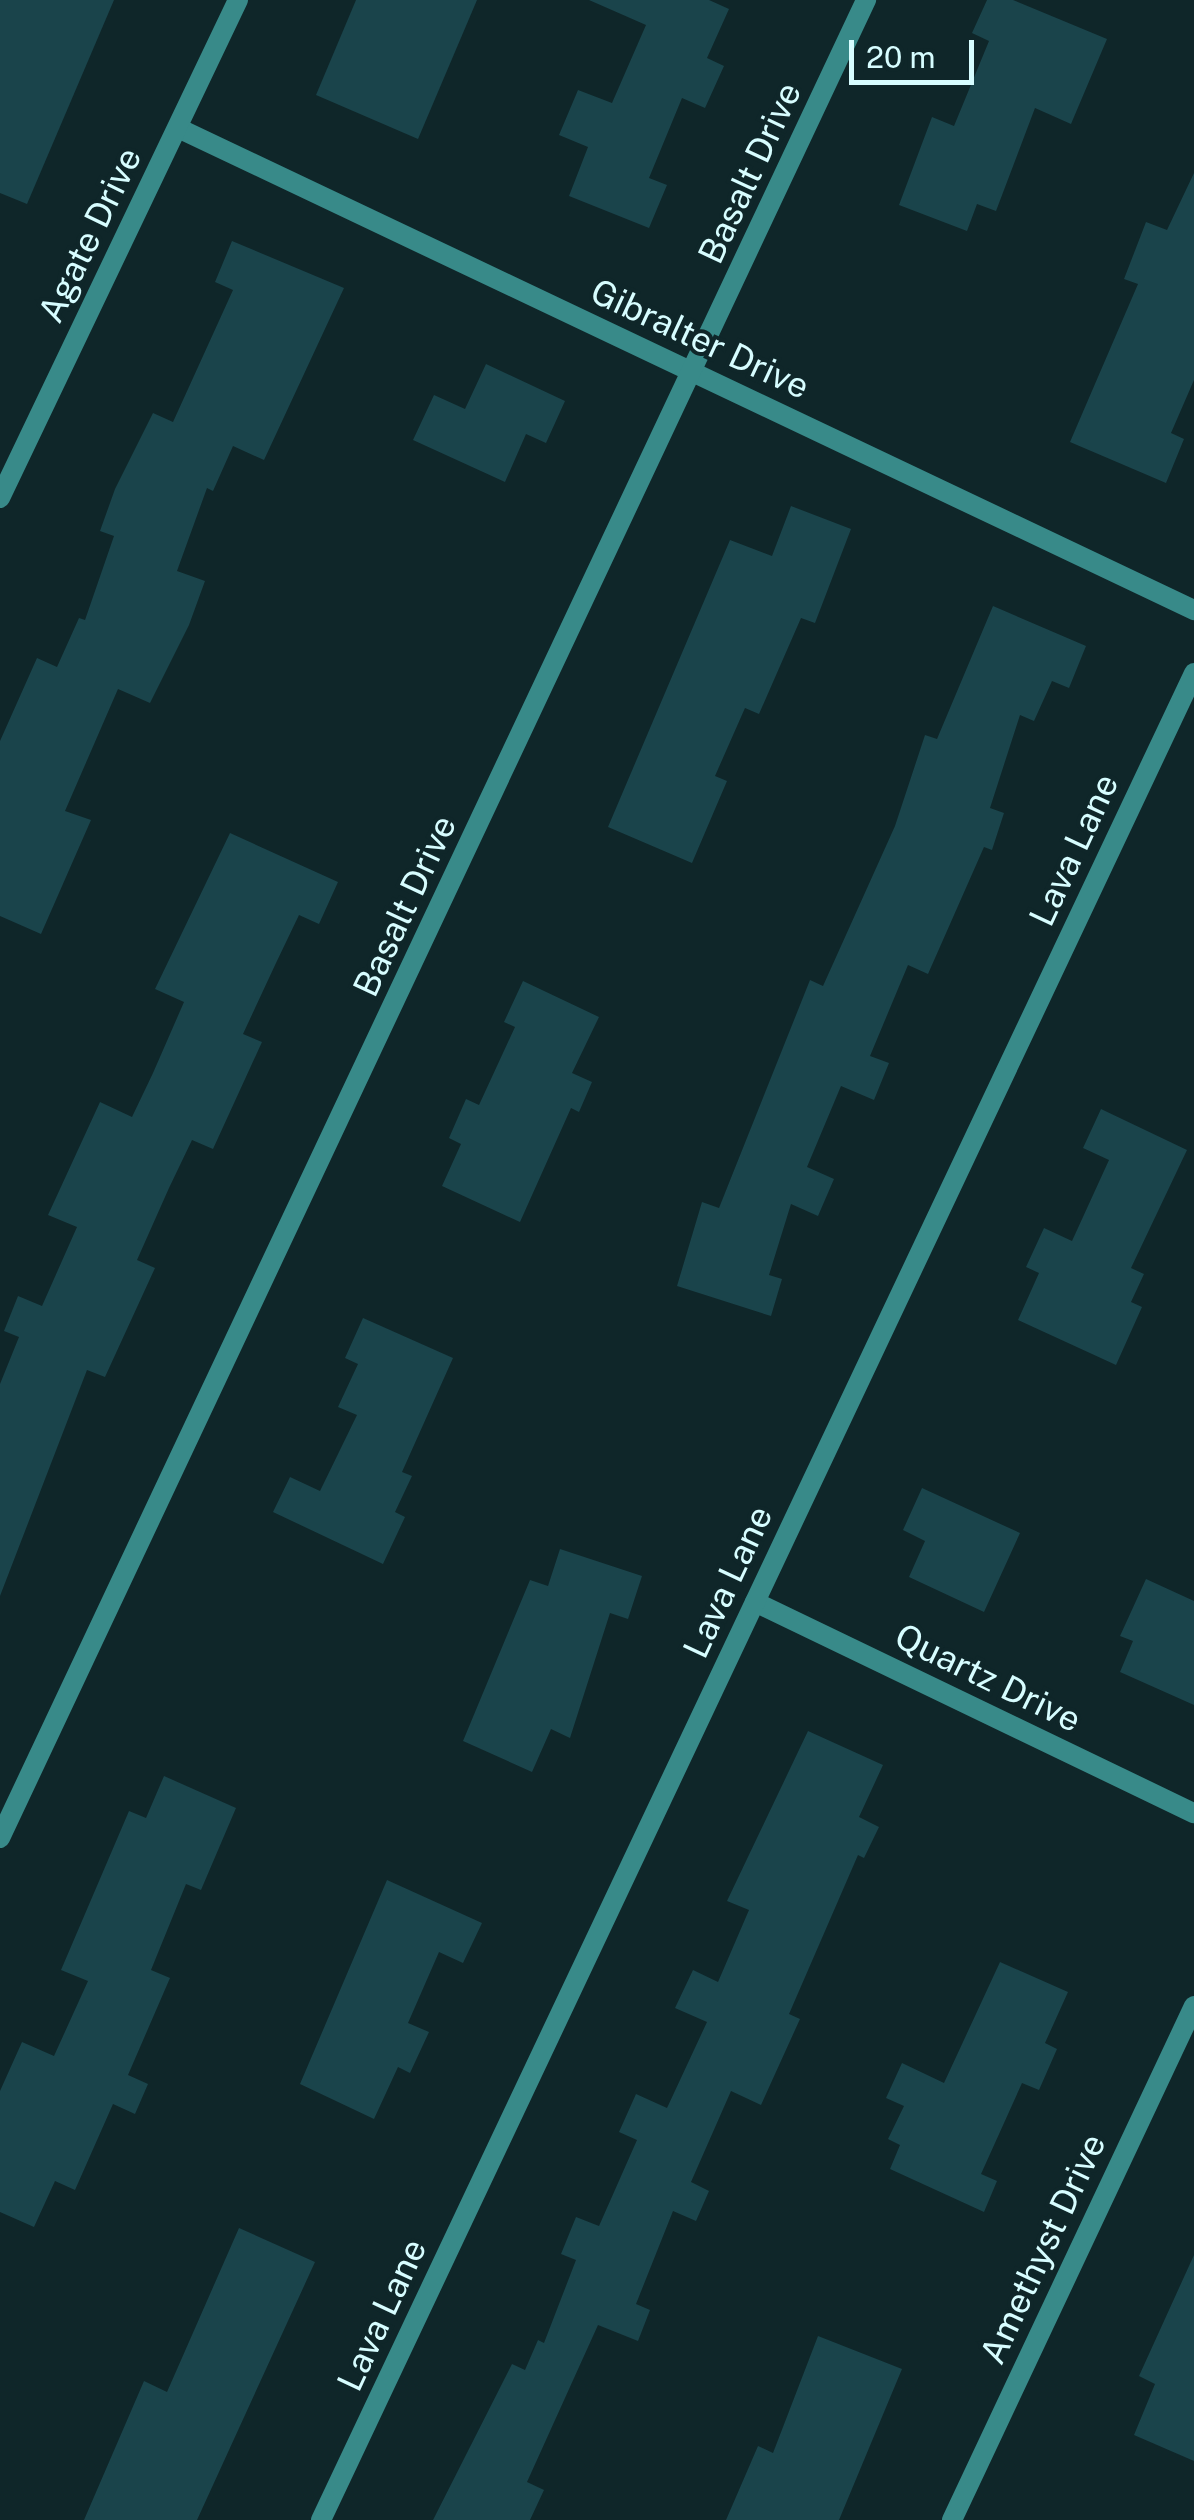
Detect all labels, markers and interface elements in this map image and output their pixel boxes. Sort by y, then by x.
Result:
scale bar [854,20,979,82]
text: 20 m [866,39,935,75]
street label: Basalt Drive [690,76,810,270]
street label: Agate Drive [30,141,150,329]
street label: Gibralter Drive [584,270,816,408]
street label: Lava Lane [1021,767,1127,933]
street label: Basalt Drive [345,809,465,1003]
street label: Lava Lane [675,1499,781,1665]
street label: Quartz Drive [888,1615,1088,1741]
street label: Amethyst Drive [971,2127,1115,2371]
street label: Lava Lane [329,2232,435,2398]

